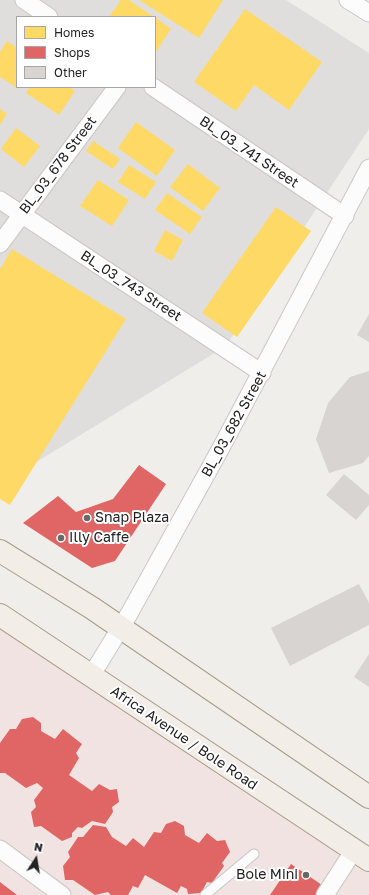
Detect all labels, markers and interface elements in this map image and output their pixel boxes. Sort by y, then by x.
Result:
legend [16,16,156,88]
text: Homes [54,25,94,40]
text: Shops [54,45,90,60]
text: Other [54,65,87,80]
street label: BL_03_678 Street [16,113,100,217]
street label: BL_03_741 Street [196,113,302,191]
street label: BL_03_743 Street [77,247,185,325]
street label: BL_03_682 Street [198,368,270,480]
place label: Snap Plaza [95,510,169,526]
marker: Snap Plaza [82,513,92,523]
place label: Illy Caffe [69,530,129,546]
marker: Illy Caffe [56,533,66,543]
street label: Africa Avenue / Bole Road [107,682,261,794]
north arrow [16,839,56,879]
text: N [33,840,44,854]
place label: Bole Mini [236,867,298,883]
marker: Bole Mini [301,870,311,880]

